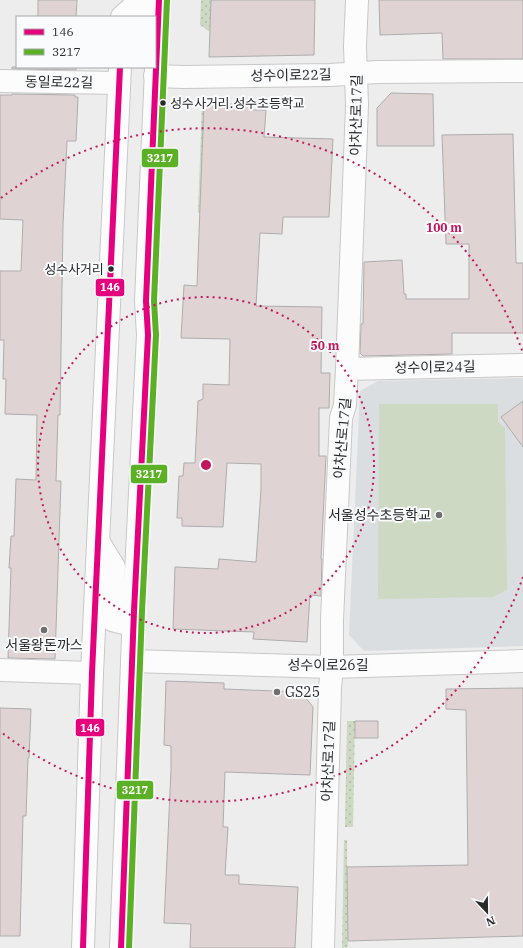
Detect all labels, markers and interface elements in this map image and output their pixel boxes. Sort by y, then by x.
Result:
legend [16,16,156,68]
text: 146 [52,24,74,39]
text: 3217 [52,44,81,59]
street label: 성수이로22길 [250,65,332,85]
street label: 동일로22길 [25,72,93,92]
street label: 아차산로17길 [346,74,366,156]
place label: 성수사거리.성수초등학교 [170,95,305,112]
marker: 성수사거리.성수초등학교 [158,98,168,108]
line badge: 3217 [141,148,179,168]
text: 3217 [147,151,173,165]
text: 100 m [426,220,462,235]
place label: 성수사거리 [44,261,104,278]
marker: 성수사거리 [106,264,116,274]
line badge: 146 [95,278,125,297]
text: 146 [100,280,120,294]
text: 50 m [311,338,340,353]
street label: 성수이로24길 [394,357,476,377]
street label: 아차산로17길 [329,397,355,479]
centre of rings [199,458,213,472]
line badge: 3217 [130,464,168,484]
text: 3217 [136,467,162,481]
place label: 서울성수초등학교 [328,506,431,524]
marker: 서울성수초등학교 [434,510,444,520]
marker: 서울왕돈까스 [39,625,49,635]
place label: 서울왕돈까스 [5,636,83,654]
street label: 성수이로26길 [287,656,369,674]
place label: GS25 [285,683,320,701]
marker: GS25 [272,687,282,697]
line badge: 146 [75,718,105,737]
street label: 아차산로17길 [318,720,338,802]
text: 146 [80,721,100,735]
line badge: 3217 [116,780,154,800]
text: 3217 [122,783,148,797]
north arrow [467,892,507,932]
text: N [484,913,497,930]

